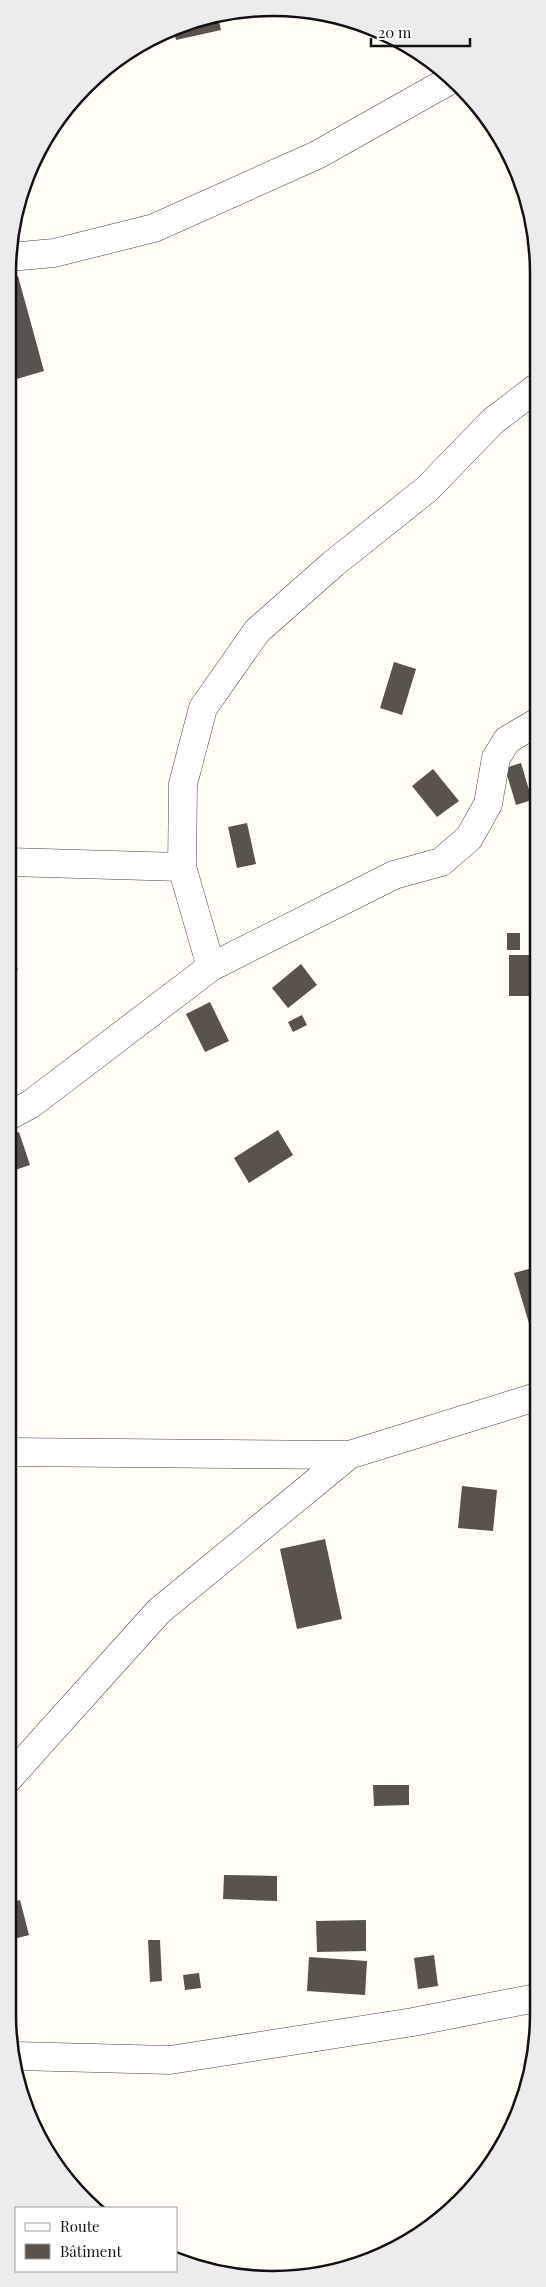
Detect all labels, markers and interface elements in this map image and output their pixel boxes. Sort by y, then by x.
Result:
scale bar [371,15,470,47]
text: 20 m [378,22,412,42]
legend [15,2207,178,2272]
text: Route [60,2216,100,2236]
text: Bâtiment [60,2241,122,2261]

